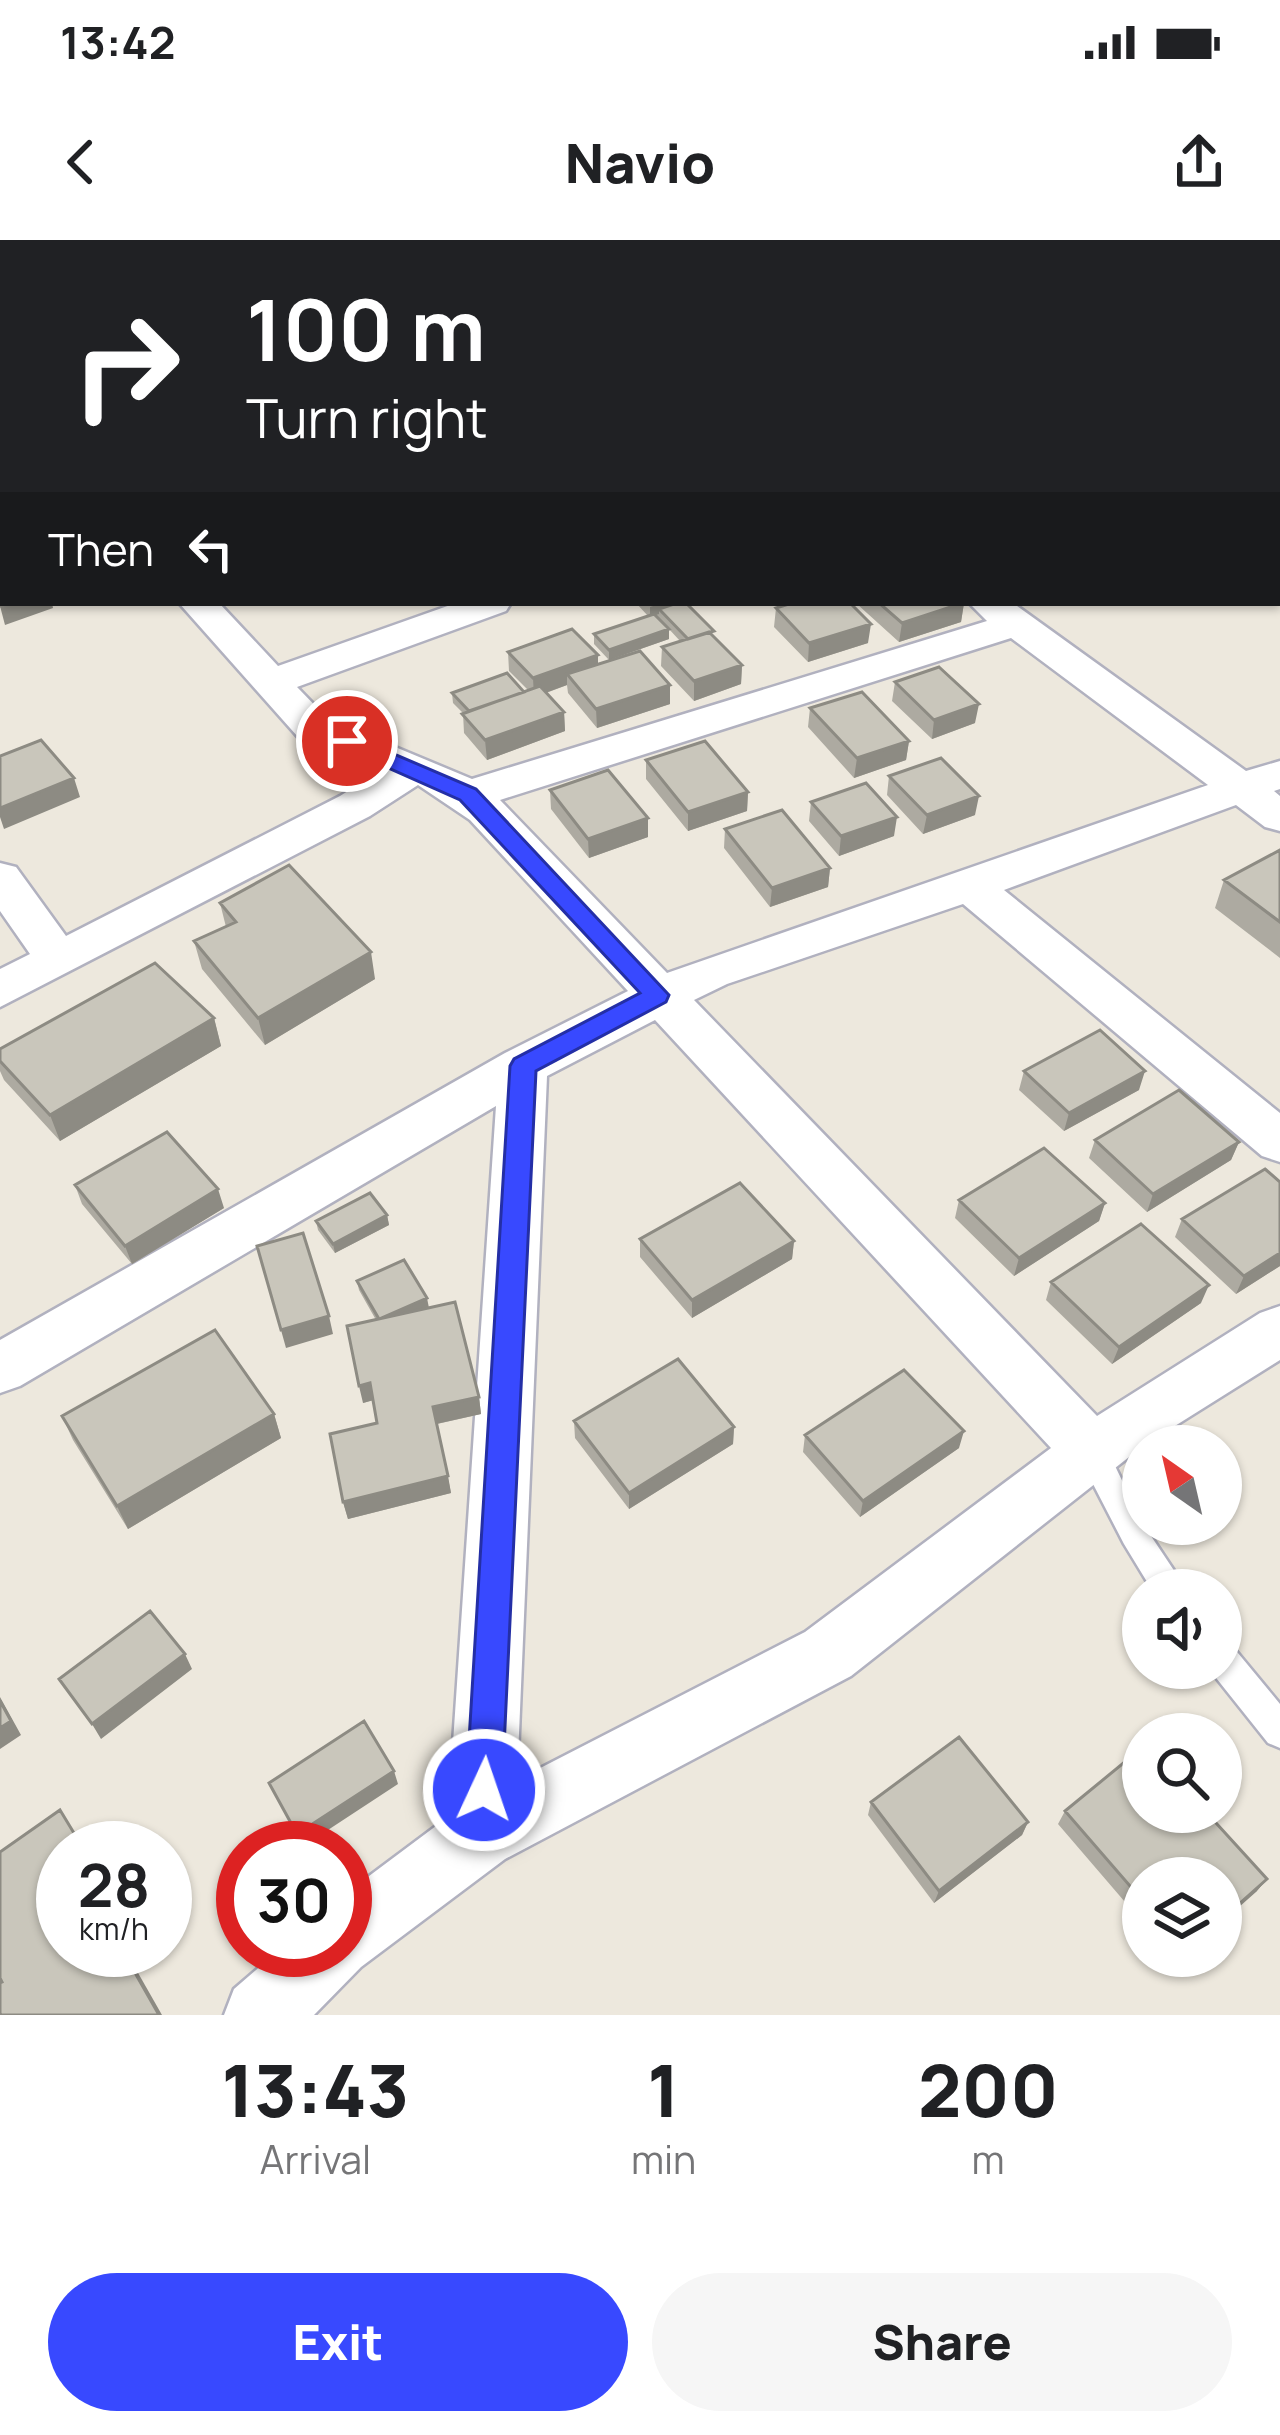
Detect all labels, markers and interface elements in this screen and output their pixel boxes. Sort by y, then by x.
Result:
text: 13:42 [60,11,175,73]
text: Navio [565,125,715,199]
icon: back [48,129,114,195]
icon: share [1166,129,1232,195]
text: 100 m [246,271,486,386]
icon: right [48,288,204,444]
text: Turn right [246,380,488,454]
icon: left [178,516,244,582]
text: Then [48,518,154,580]
pin [296,690,398,792]
icon: arrive [314,708,380,774]
north arrow [1122,1425,1242,1545]
map controls [1122,1425,1242,1977]
button: sound [1122,1569,1242,1689]
button: search [1122,1713,1242,1833]
position arrow [421,1727,547,1853]
speed limit sign: 30 [216,1821,372,1977]
text: 28 [78,1843,150,1925]
button: layers [1122,1857,1242,1977]
text: km/h [79,1908,149,1949]
text: 13:43 [222,2040,409,2139]
text: 1 [647,2040,680,2139]
text: 200 [918,2040,1058,2139]
text: Arrival [260,2132,371,2186]
text: min [631,2132,696,2186]
text: m [972,2132,1005,2186]
button: Exit [48,2273,628,2411]
button: Share [652,2273,1232,2411]

